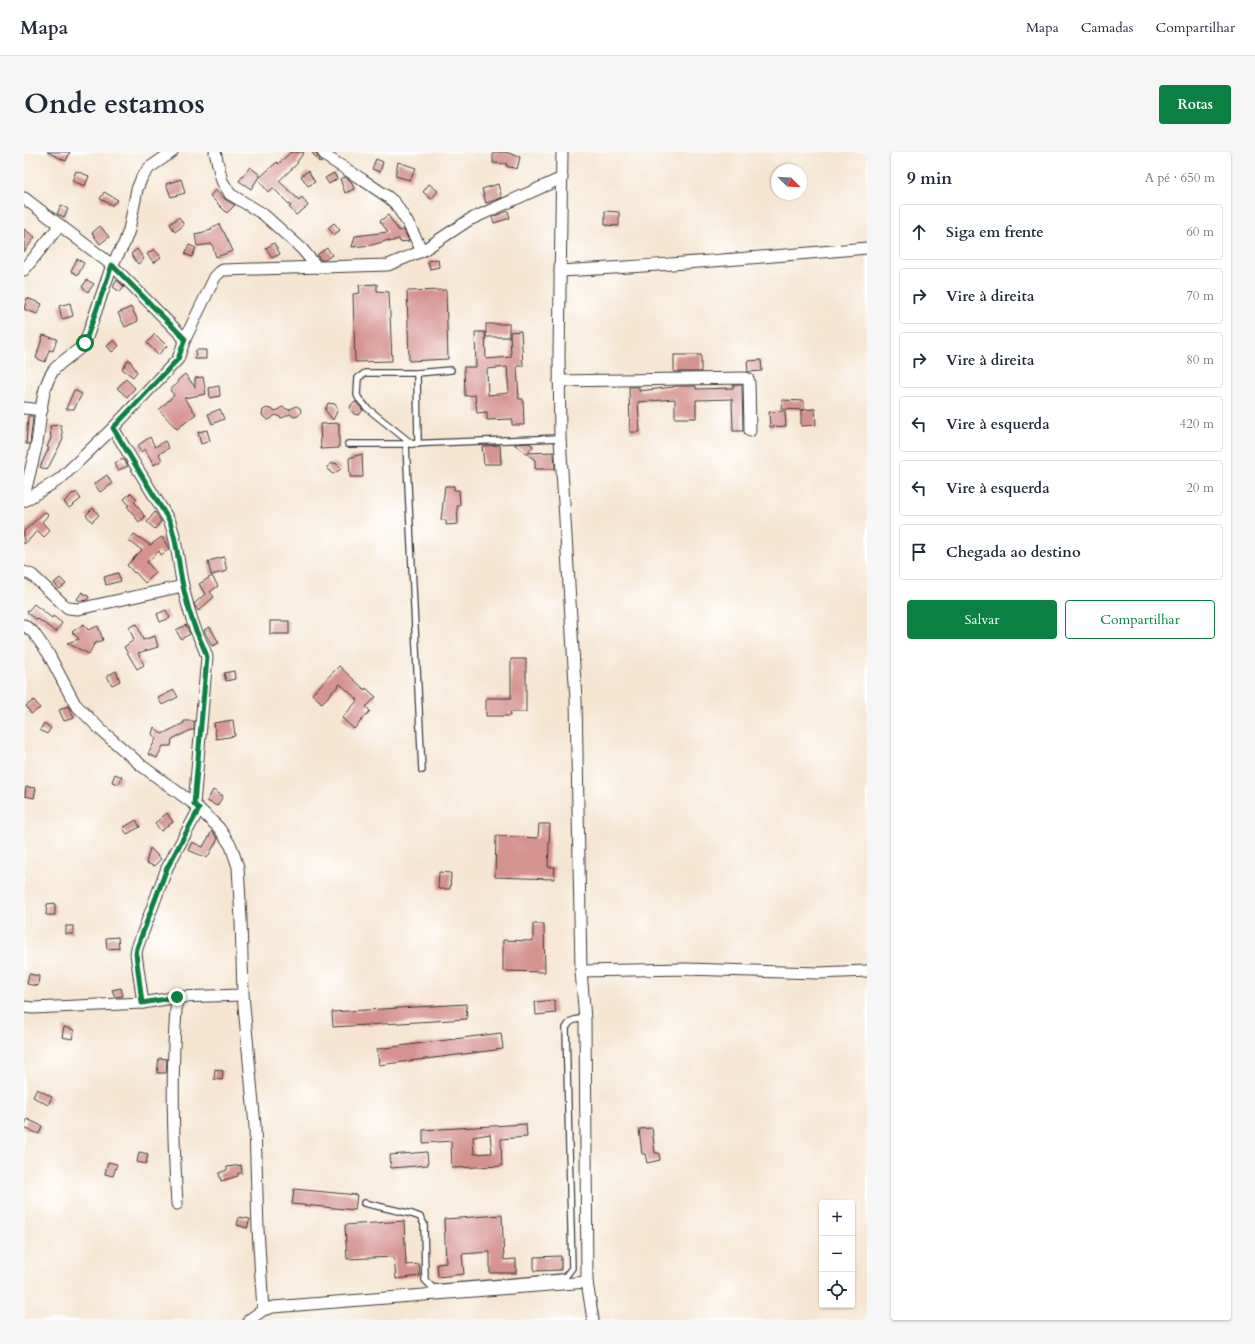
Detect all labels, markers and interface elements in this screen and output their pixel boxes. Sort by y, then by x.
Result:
text: Mapa [20,15,68,41]
text: Mapa [1026,18,1059,37]
text: Camadas [1081,18,1134,37]
text: Compartilhar [1156,18,1235,37]
text: Onde estamos [24,85,205,123]
button: Rotas [1159,85,1231,124]
north arrow [771,164,807,200]
text: 9 min [907,167,952,190]
text: A pé · 650 m [1145,169,1215,187]
icon: ahead [908,221,930,243]
text: Siga em frente [946,222,1044,242]
text: 60 m [1186,223,1214,241]
icon: right [908,285,930,307]
text: Vire à direita [946,286,1034,306]
text: 70 m [1186,287,1214,305]
route start [76,334,94,352]
icon: right [908,349,930,371]
text: Vire à direita [946,350,1034,370]
text: 80 m [1186,351,1214,369]
icon: left [908,413,930,435]
text: Vire à esquerda [946,414,1050,434]
text: 420 m [1180,415,1214,433]
icon: left [908,477,930,499]
text: Vire à esquerda [946,478,1050,498]
text: 20 m [1186,479,1214,497]
icon: arrive [908,541,930,563]
text: Chegada ao destino [946,542,1081,562]
button: Salvar [907,600,1057,639]
button: Compartilhar [1065,600,1215,639]
route end [168,988,186,1006]
map controls [819,1200,855,1308]
button: + [819,1200,855,1236]
button: − [819,1236,855,1272]
button: locate [819,1272,855,1308]

